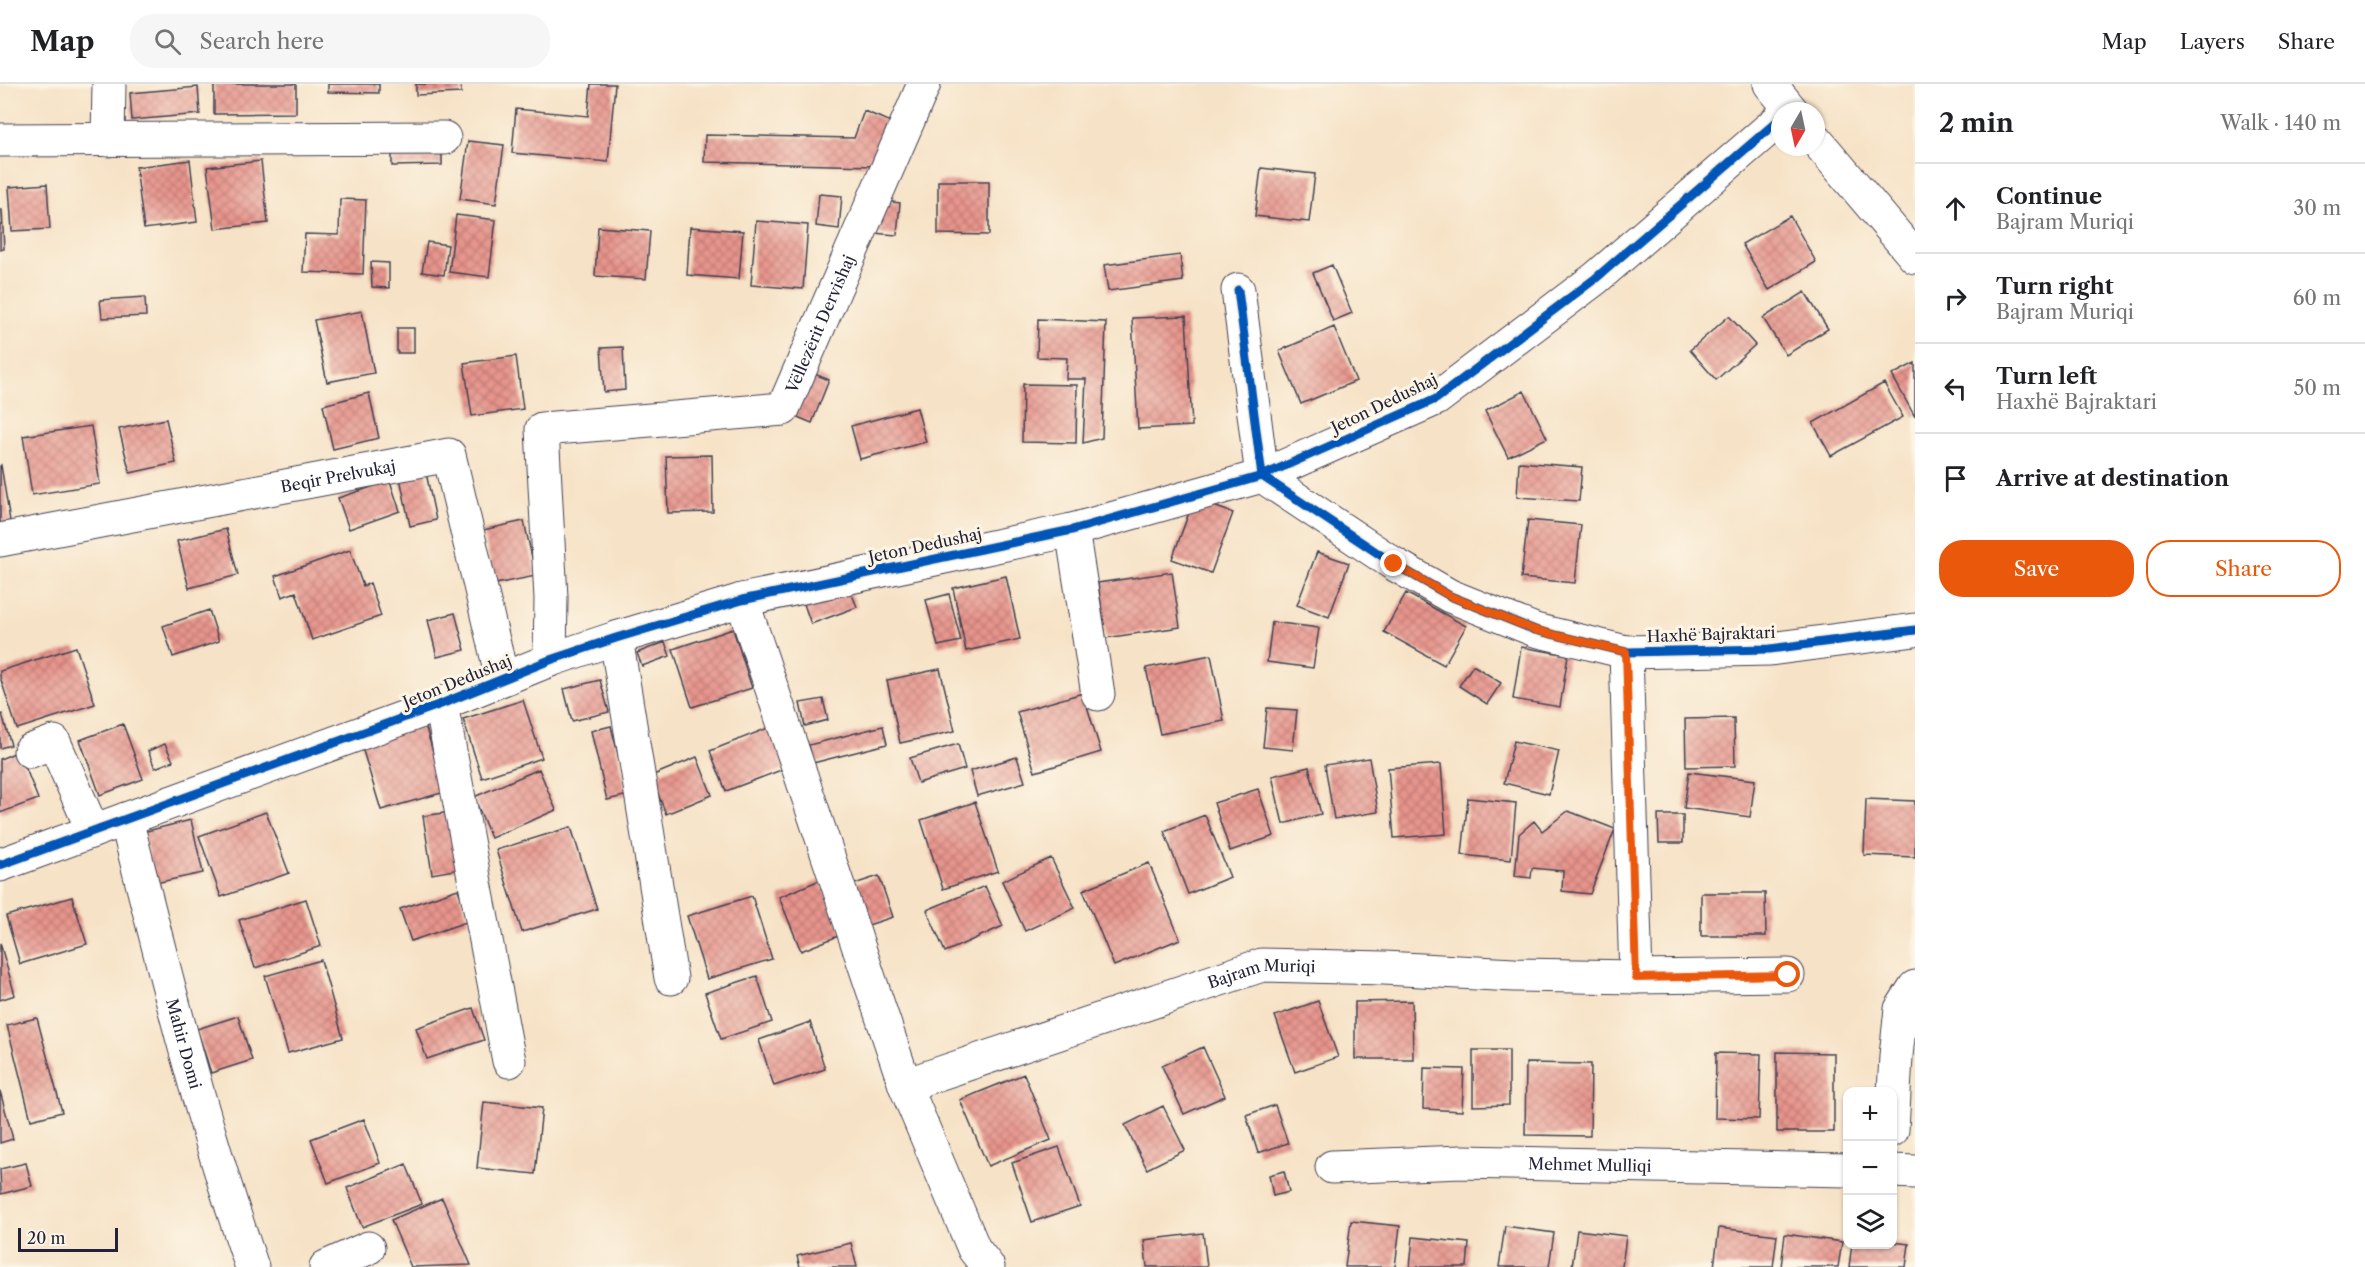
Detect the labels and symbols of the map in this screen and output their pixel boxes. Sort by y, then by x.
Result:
north arrow [1771,102,1825,156]
street label: Vëllezërit Dervishaj [781,252,859,397]
street label: Jeton Dedushaj [1325,369,1440,439]
street label: Beqir Prelvukaj [279,455,397,497]
street label: Jeton Dedushaj [863,523,984,567]
route end [1380,550,1406,576]
street label: Haxhë Bajraktari [1646,622,1776,646]
street label: Jeton Dedushaj [397,650,514,713]
street label: Bajram Muriqi [1205,955,1316,993]
route start [1774,961,1800,987]
street label: Mahir Domi [162,996,206,1091]
street label: Mehmet Mulliqi [1528,1153,1652,1176]
scale bar [18,1225,118,1252]

